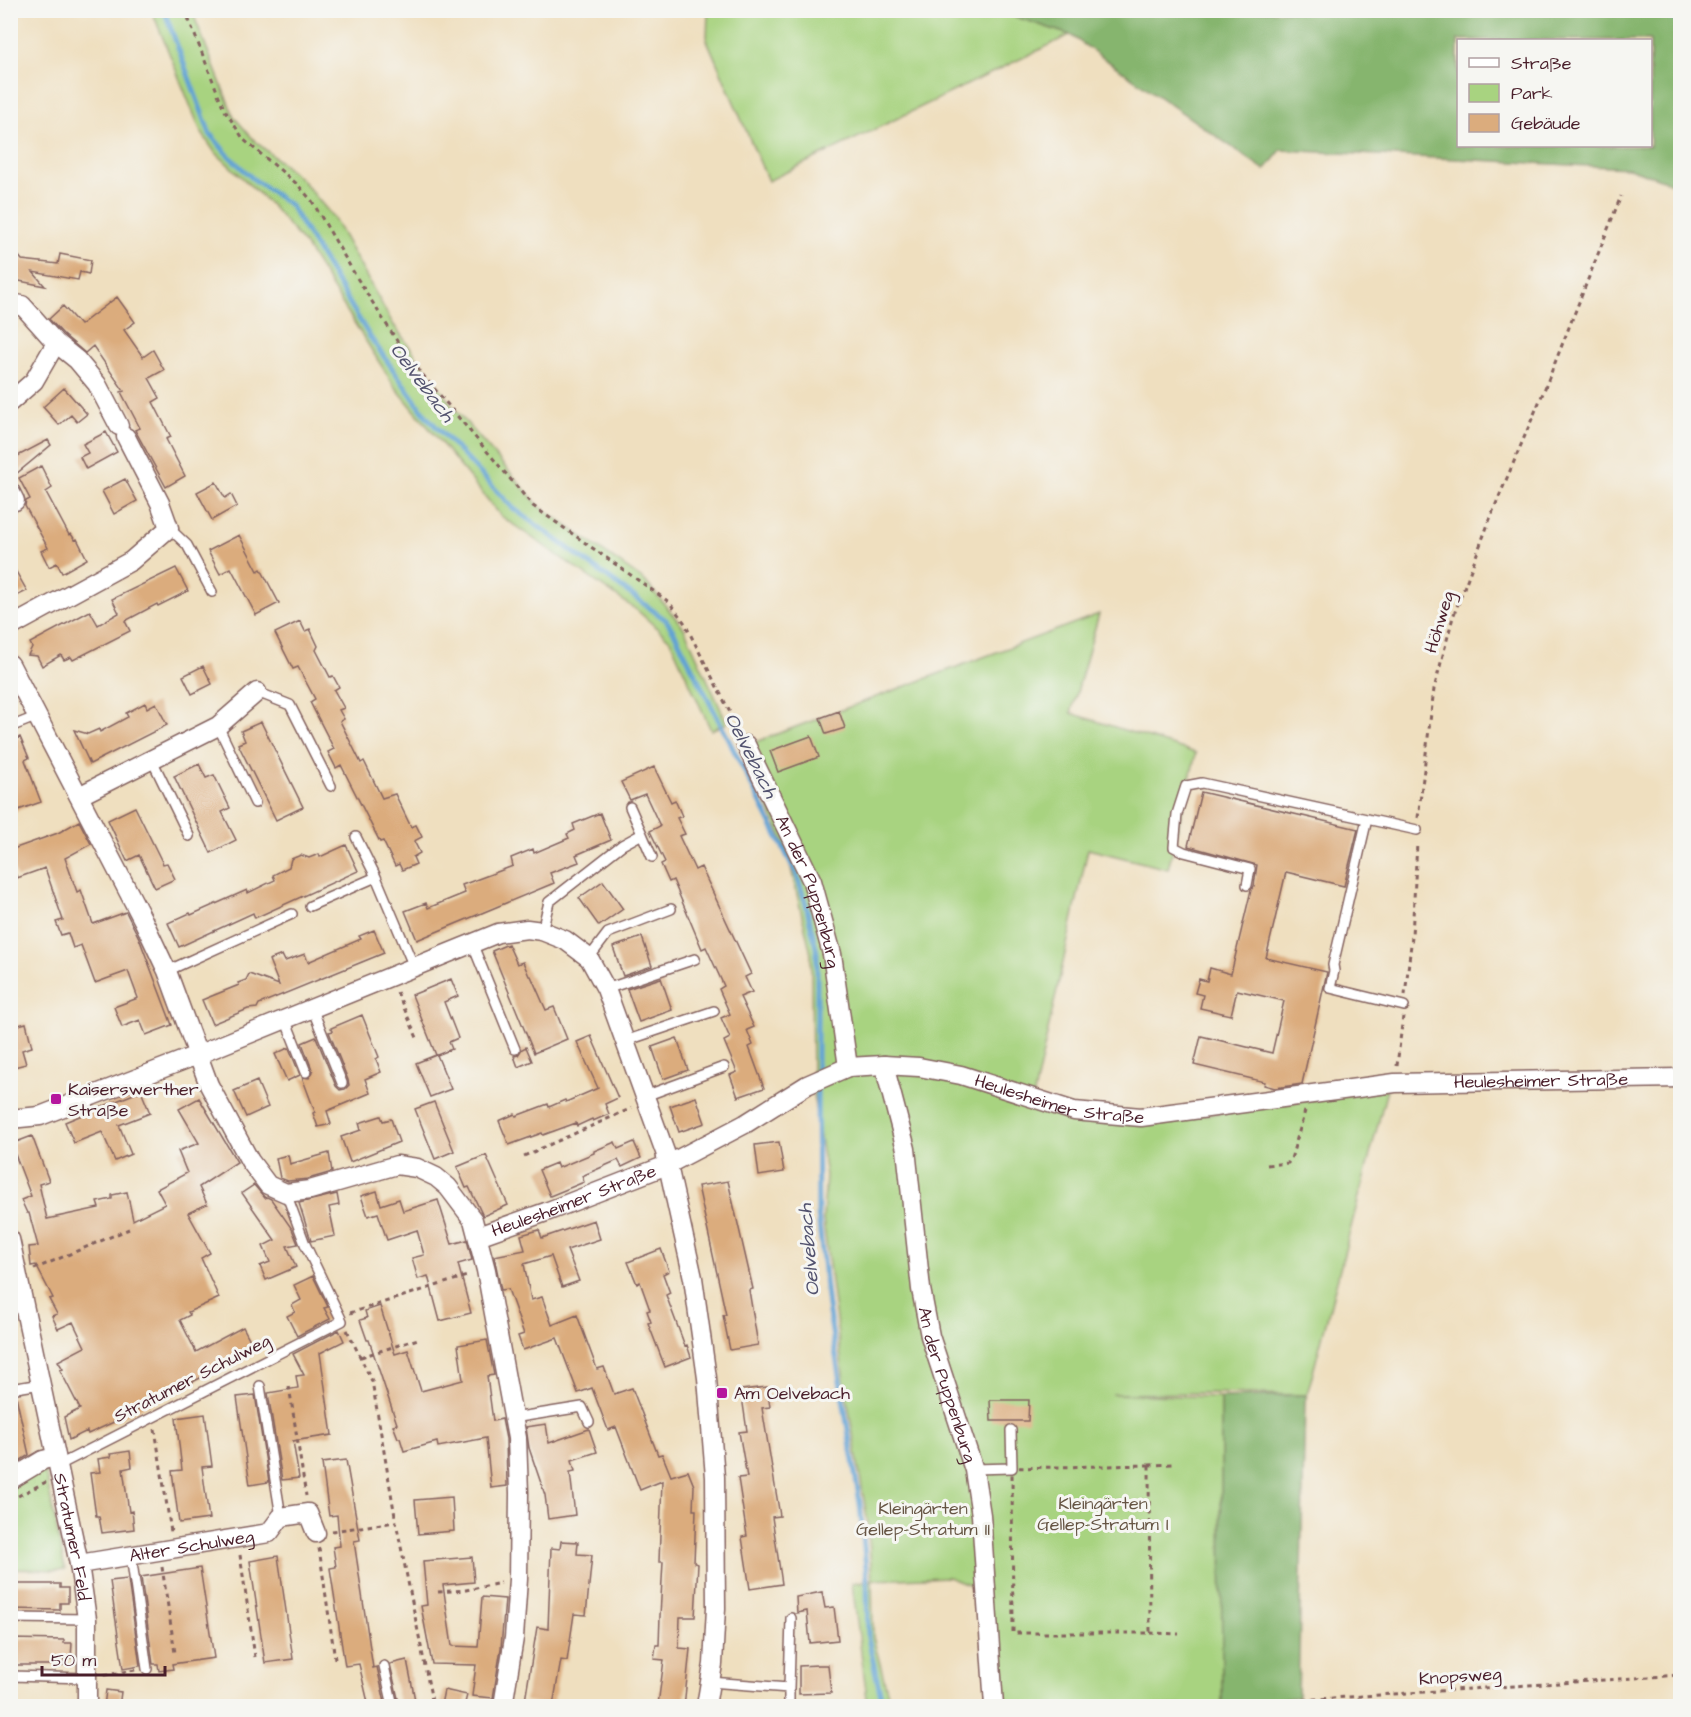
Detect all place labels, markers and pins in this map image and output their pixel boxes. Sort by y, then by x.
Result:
place label: Kaiserswerther Straße [68,1077,199,1123]
marker: Kaiserswerther Straße [49,1092,63,1106]
place label: Am Oelvebach [734,1381,850,1406]
marker: Am Oelvebach [715,1386,729,1400]

